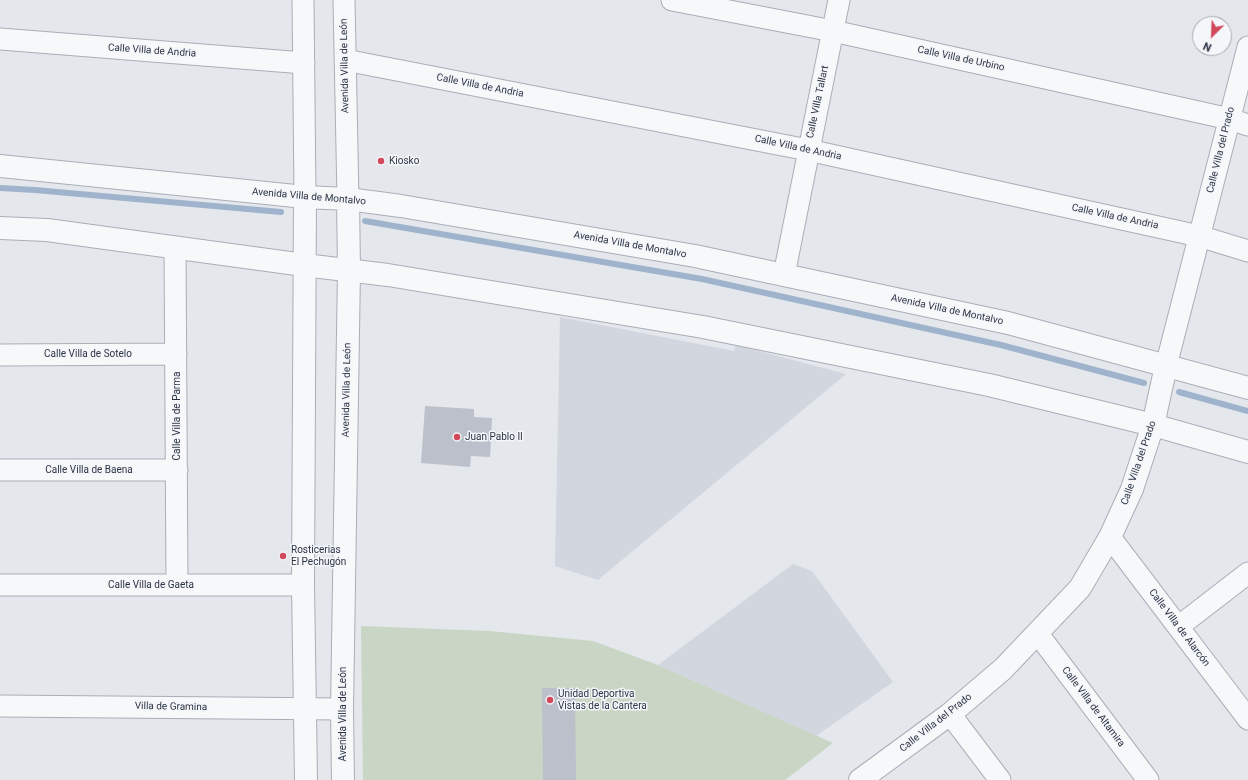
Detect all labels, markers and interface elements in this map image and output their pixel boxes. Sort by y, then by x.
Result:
north arrow [1192,16,1232,56]
street label: Avenida Villa de León [338,19,352,113]
text: N [1201,39,1214,54]
street label: Calle Villa de Andria [107,42,197,60]
street label: Calle Villa de Urbino [916,44,1006,74]
street label: Calle Villa Tallart [804,64,832,140]
street label: Calle Villa de Andria [435,72,525,100]
street label: Calle Villa del Prado [1204,106,1238,194]
street label: Calle Villa de Andria [753,133,843,163]
place label: Kiosko [389,155,419,167]
marker: Kiosko [376,156,386,166]
street label: Avenida Villa de Montalvo [251,186,367,208]
street label: Calle Villa de Andria [1070,202,1160,232]
street label: Avenida Villa de Montalvo [573,229,687,261]
street label: Avenida Villa de Montalvo [890,292,1004,328]
street label: Avenida Villa de León [340,343,354,437]
street label: Calle Villa de Sotelo [44,348,132,360]
street label: Calle Villa de Parma [171,372,183,460]
street label: Calle Villa del Prado [1119,419,1159,507]
place label: Juan Pablo II [465,431,523,443]
marker: Juan Pablo II [452,432,462,442]
street label: Calle Villa de Baena [45,464,133,476]
place label: Rosticerias El Pechugón [291,544,346,568]
marker: Rosticerias El Pechugón [278,551,288,561]
street label: Calle Villa de Gaeta [108,579,194,591]
street label: Calle Villa de Alarcón [1146,587,1212,669]
street label: Calle Villa de Altamira [1059,665,1127,749]
street label: Avenida Villa de León [337,667,349,761]
place label: Unidad Deportiva Vistas de la Cantera [558,688,647,712]
street label: Calle Villa del Prado [898,691,974,755]
marker: Unidad Deportiva Vistas de la Cantera [545,695,555,705]
street label: Villa de Gramina [135,700,207,714]

